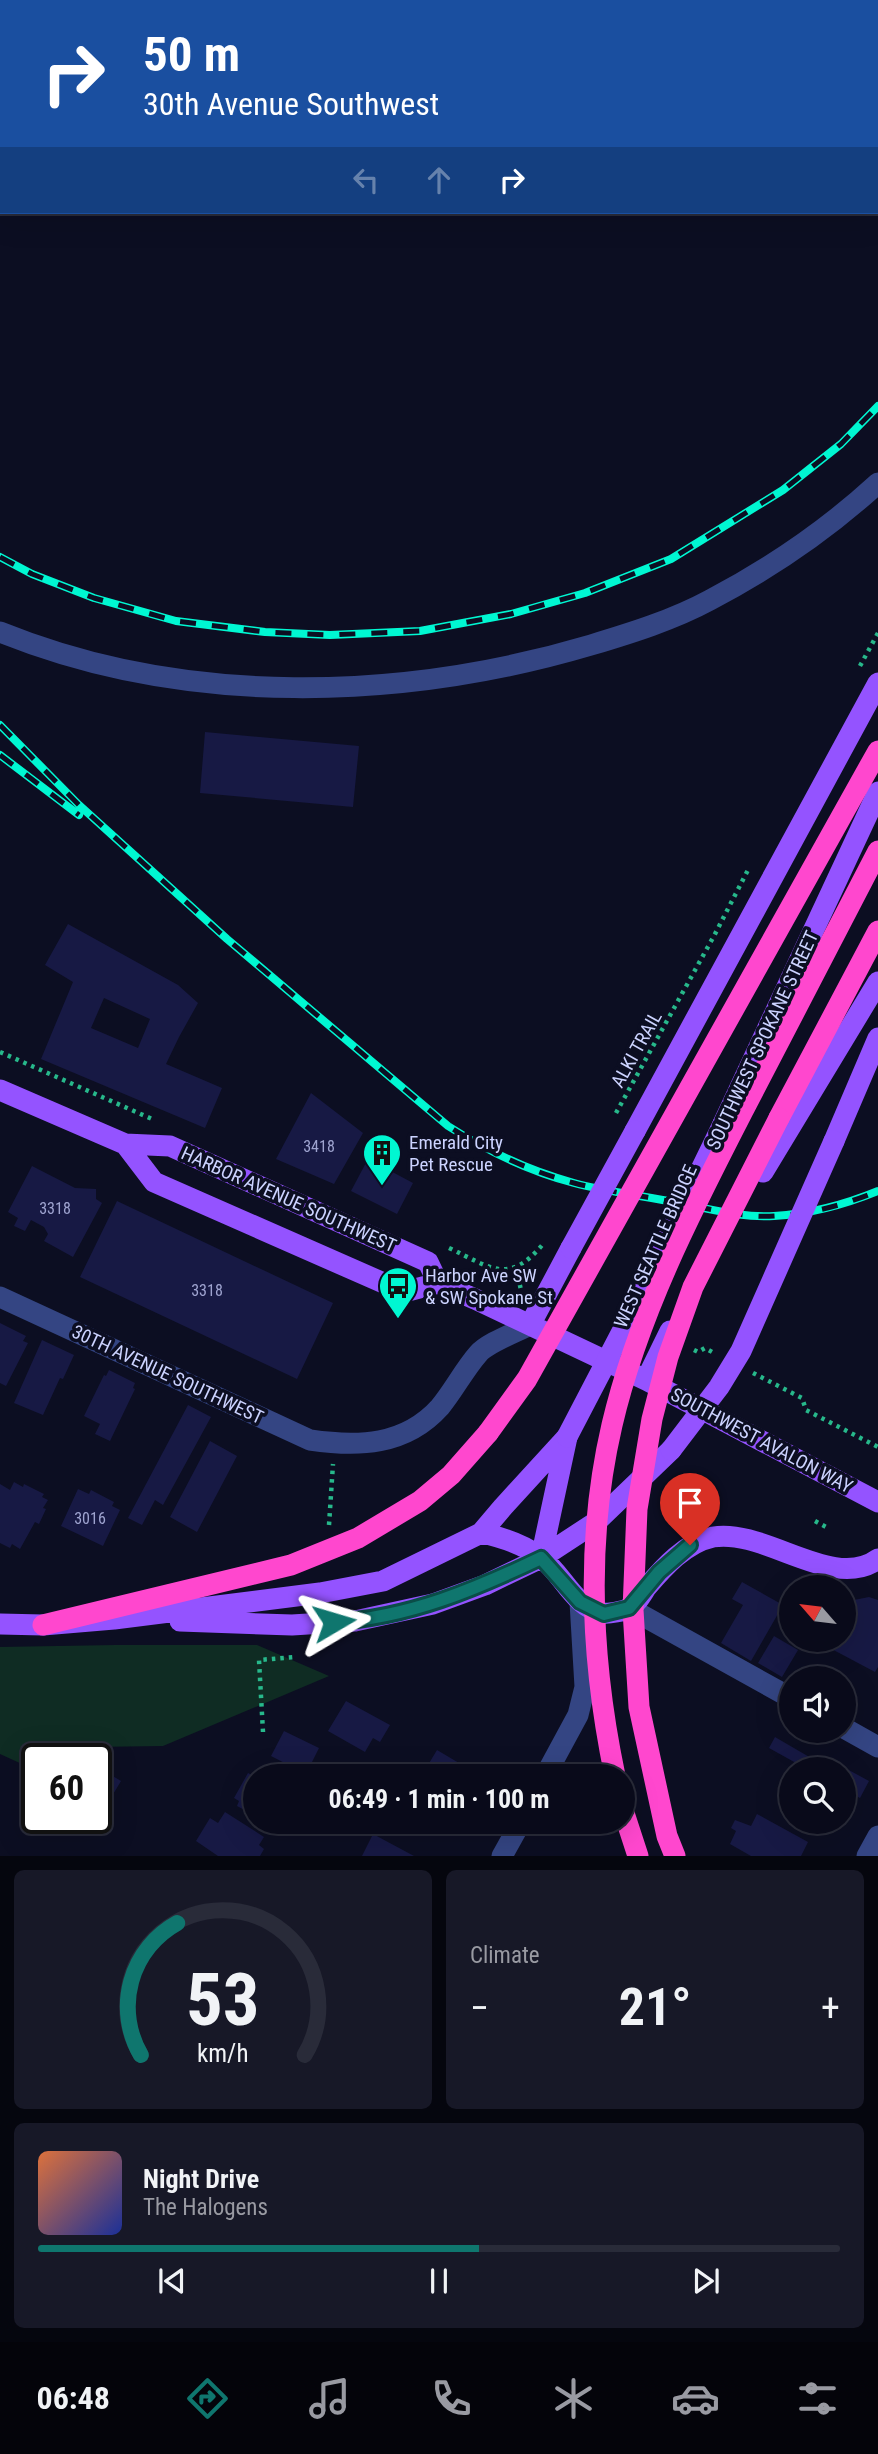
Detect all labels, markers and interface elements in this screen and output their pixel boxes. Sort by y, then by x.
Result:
text: 50 m [143,26,240,83]
icon: right [28,28,119,119]
text: 30th Avenue Southwest [143,85,439,123]
icon: left [347,161,385,199]
icon: ahead [420,161,458,199]
icon: right [493,161,531,199]
street label: SOUTHWEST SPOKANE STREET [702,927,823,1153]
street label: ALKI TRAIL [606,1007,667,1091]
place label: Emerald City Pet Rescue [409,1131,503,1176]
building icon: Emerald City Pet Rescue [361,1132,403,1187]
house number: 3418 [303,1137,335,1156]
street label: HARBOR AVENUE SOUTHWEST [178,1142,400,1257]
street label: WEST SEATTLE BRIDGE [609,1161,702,1331]
house number: 3318 [39,1199,71,1218]
place label: Harbor Ave SW & SW Spokane St [425,1264,553,1309]
bus stop icon: Harbor Ave SW & SW Spokane St [377,1265,419,1320]
house number: 3318 [191,1281,223,1300]
street label: 30TH AVENUE SOUTHWEST [68,1320,267,1429]
street label: SOUTHWEST AVALON WAY [667,1383,857,1498]
pin [660,1473,720,1545]
icon: arrive [671,1484,709,1522]
house number: 3016 [74,1509,106,1528]
north arrow [779,1575,856,1652]
map controls [779,1575,856,1834]
position arrow [297,1585,371,1659]
button: sound [779,1666,856,1743]
speed limit sign: 60 [21,1743,112,1834]
button: search [779,1757,856,1834]
text: 06:49 · 1 min · 100 m [329,1784,549,1814]
text: Climate [470,1942,540,1969]
text: 53 [186,1958,260,2044]
text: 21° [619,1977,691,2038]
text: − [470,1986,489,2030]
text: + [821,1986,840,2030]
text: km/h [197,2039,249,2068]
text: Night Drive [143,2164,259,2194]
text: The Halogens [143,2194,268,2221]
icon: previous [153,2262,191,2300]
icon: pause [420,2262,458,2300]
icon: next [687,2262,725,2300]
icon: directions [183,2374,232,2423]
icon: music [305,2374,354,2423]
icon: phone [427,2374,476,2423]
icon: climate [549,2374,598,2423]
icon: car [671,2374,720,2423]
icon: filters [793,2374,842,2423]
text: 06:48 [36,2379,110,2417]

